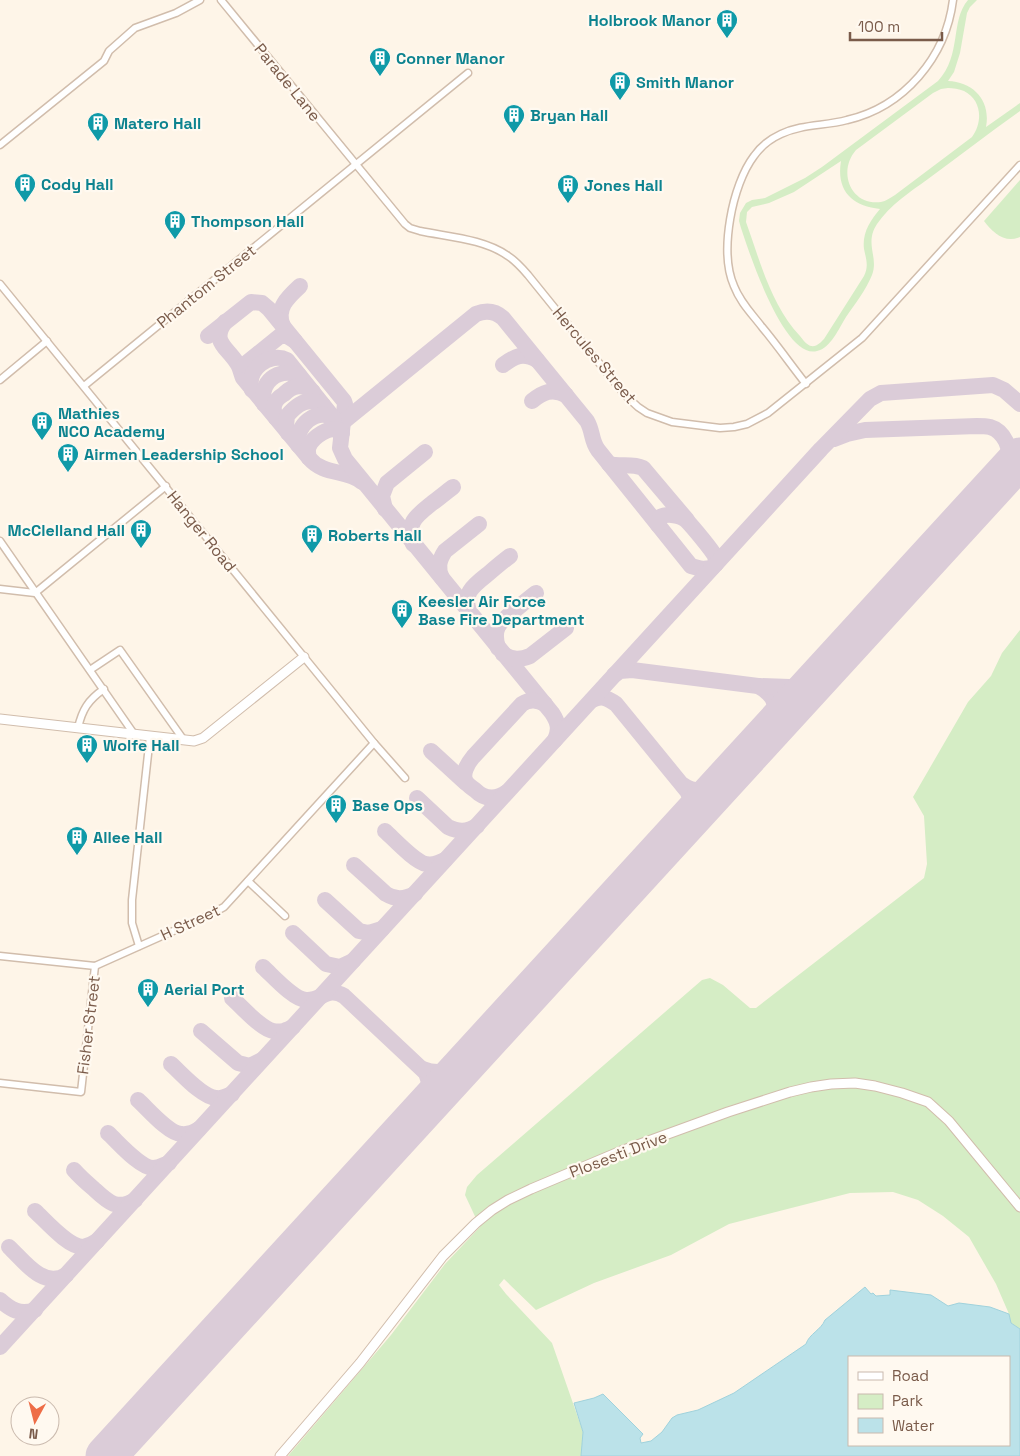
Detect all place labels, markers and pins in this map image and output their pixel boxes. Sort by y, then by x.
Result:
building icon: Holbrook Manor [715,8,739,39]
place label: Holbrook Manor [588,10,711,31]
building icon: Conner Manor [368,46,392,77]
place label: Conner Manor [396,48,505,69]
building icon: Smith Manor [608,70,632,101]
place label: Smith Manor [636,72,734,93]
building icon: Bryan Hall [502,103,526,134]
place label: Bryan Hall [530,105,608,126]
building icon: Matero Hall [86,111,110,142]
place label: Matero Hall [114,113,201,134]
building icon: Cody Hall [13,172,37,203]
building icon: Jones Hall [556,173,580,204]
place label: Cody Hall [41,174,113,195]
place label: Jones Hall [584,175,663,196]
building icon: Thompson Hall [163,209,187,240]
place label: Thompson Hall [191,211,304,232]
place label: Mathies NCO Academy [58,403,165,442]
building icon: Mathies NCO Academy [30,410,54,441]
building icon: Airmen Leadership School [56,442,80,473]
place label: Airmen Leadership School [84,444,284,465]
building icon: McClelland Hall [129,518,153,549]
place label: McClelland Hall [8,520,125,541]
building icon: Roberts Hall [300,523,324,554]
place label: Roberts Hall [328,525,422,546]
place label: Keesler Air Force Base Fire Department [418,591,584,630]
building icon: Keesler Air Force Base Fire Department [390,598,414,629]
building icon: Wolfe Hall [75,733,99,764]
place label: Wolfe Hall [103,735,180,756]
building icon: Base Ops [324,793,348,824]
place label: Base Ops [352,795,423,816]
building icon: Allee Hall [65,825,89,856]
place label: Allee Hall [93,827,162,848]
building icon: Aerial Port [136,977,160,1008]
place label: Aerial Port [164,979,244,1000]

